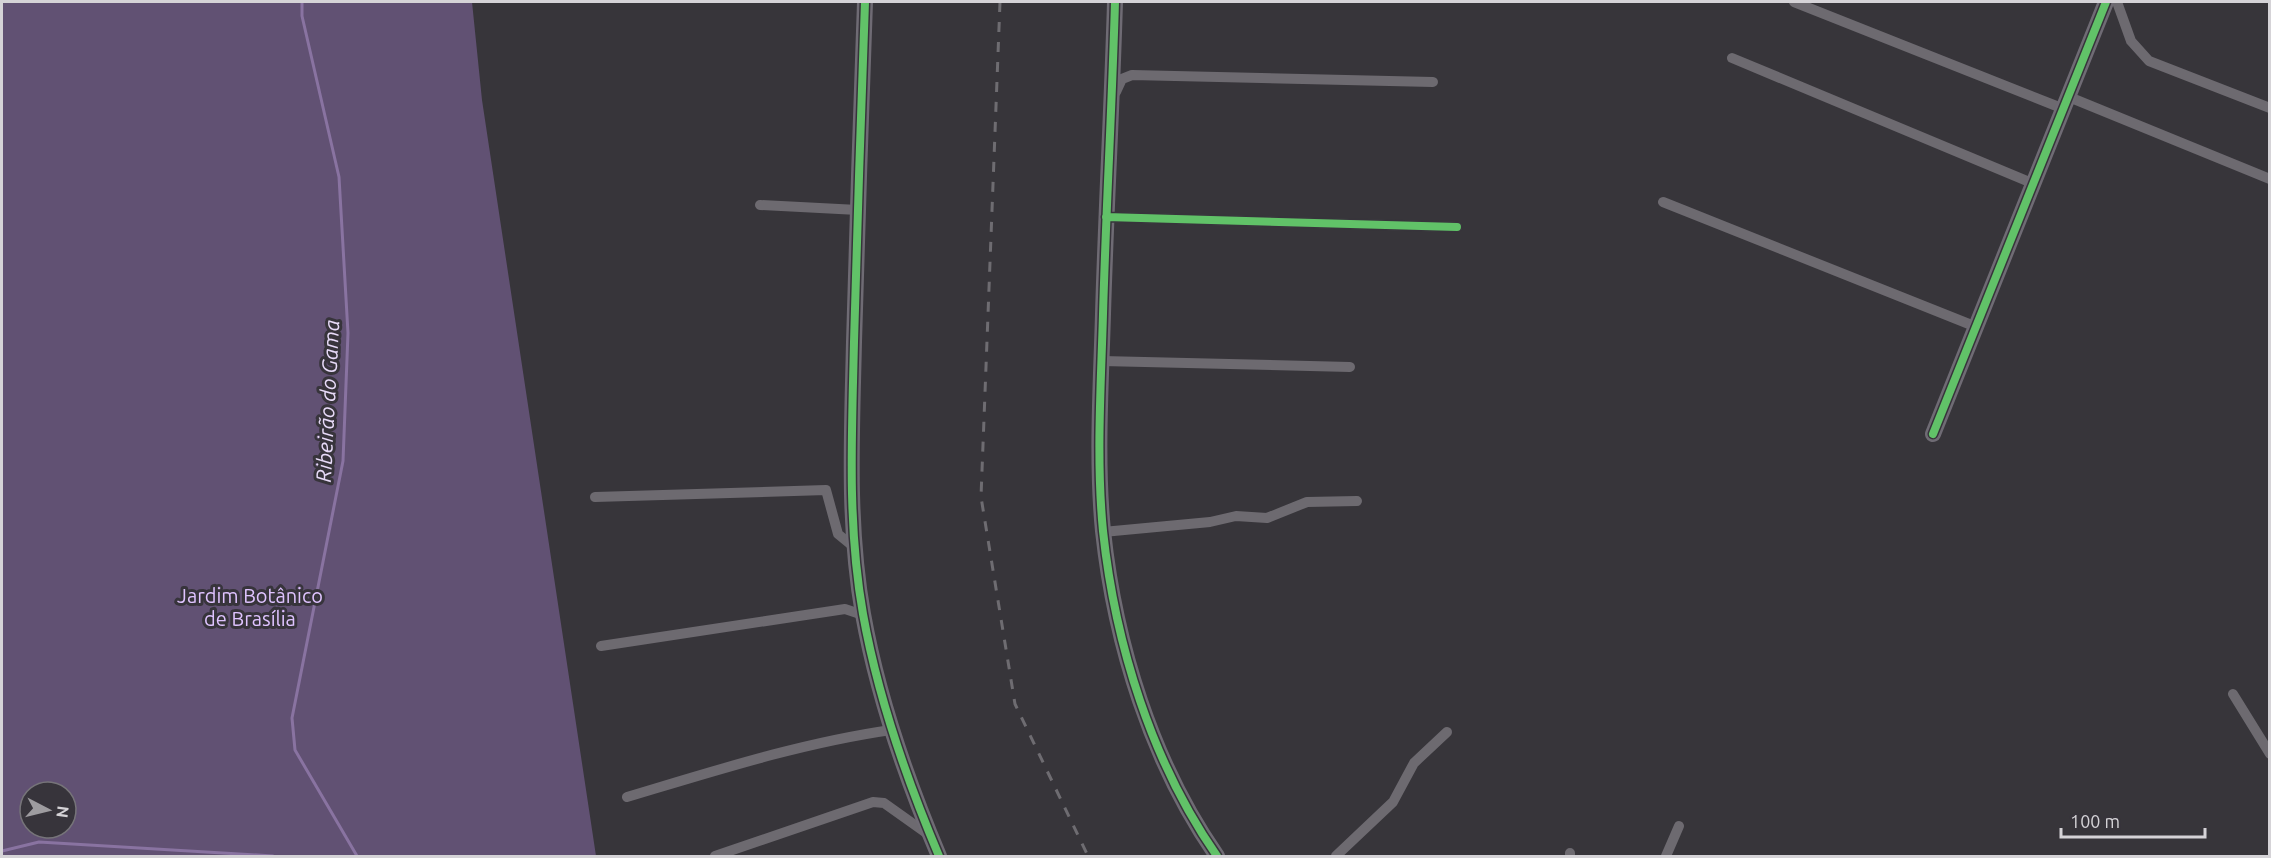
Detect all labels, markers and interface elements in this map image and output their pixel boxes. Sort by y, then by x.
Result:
water label: Ribeirão do Gama [311,319,343,483]
park label: Jardim Botânico de Brasília [177,584,323,630]
north arrow [18,780,78,840]
scale bar [2061,801,2205,839]
text: N [53,805,73,819]
text: 100 m [2070,811,2120,831]

